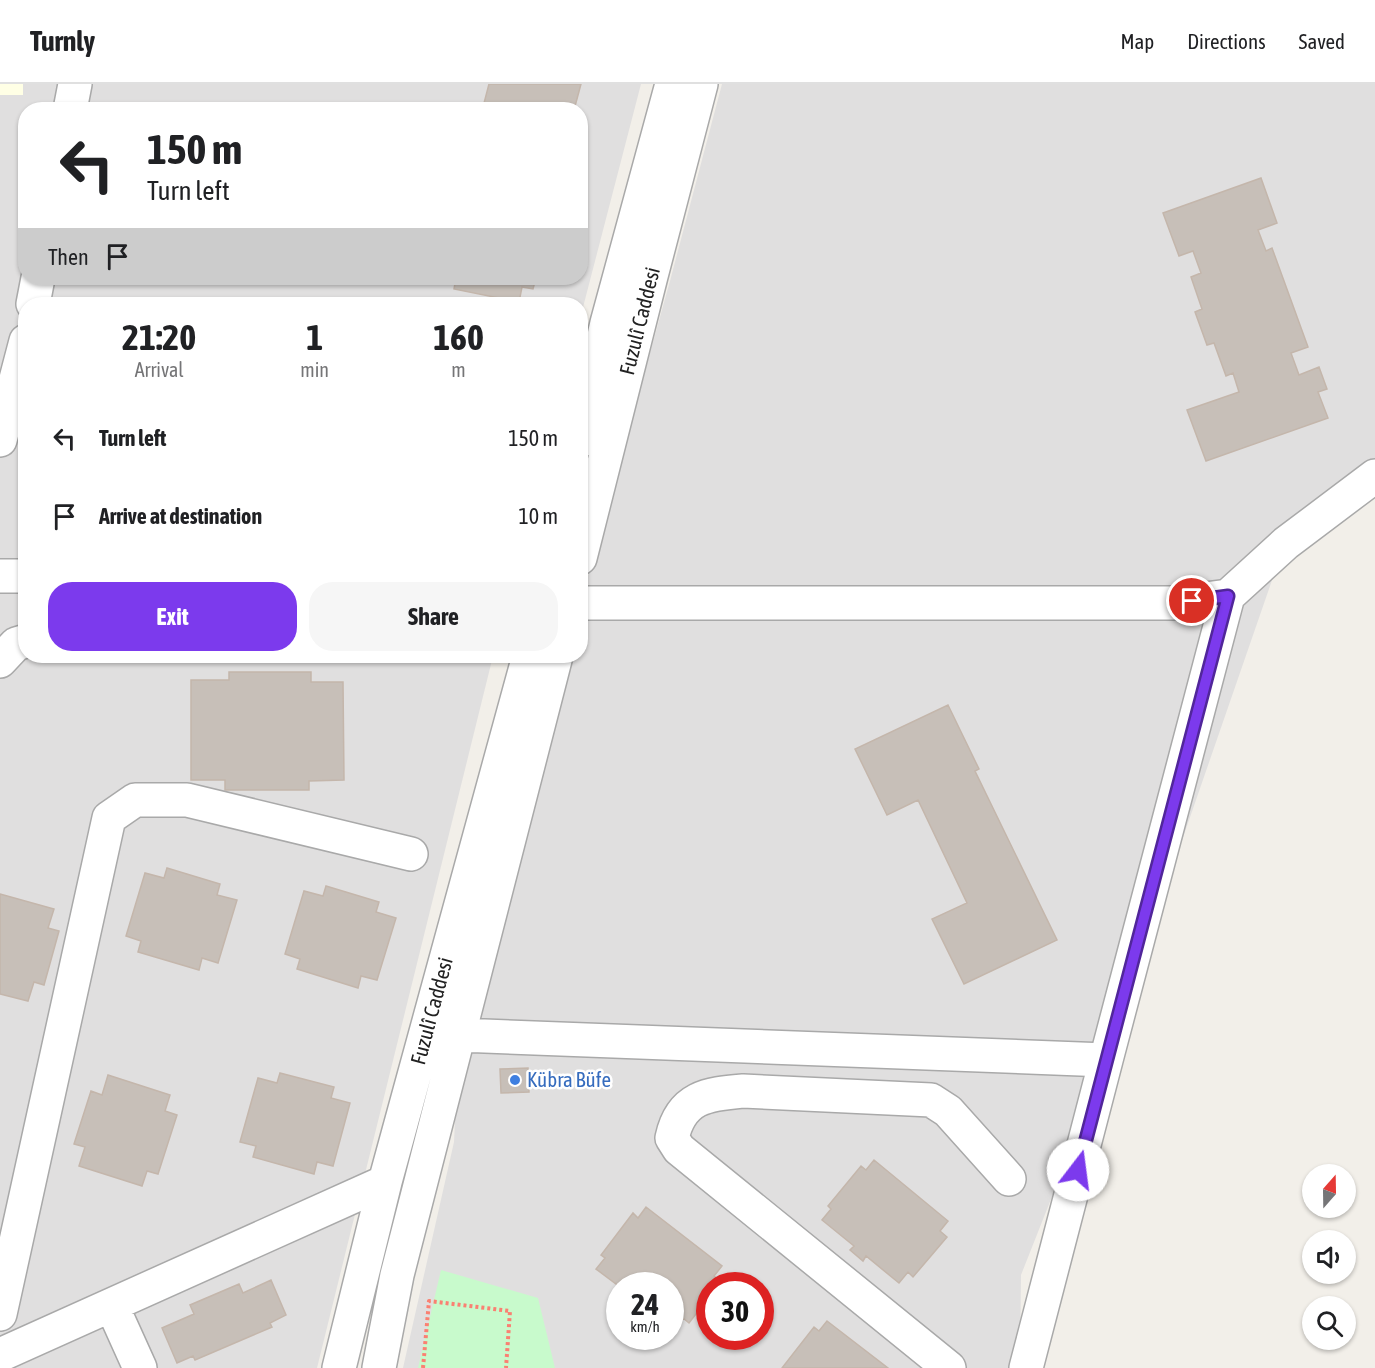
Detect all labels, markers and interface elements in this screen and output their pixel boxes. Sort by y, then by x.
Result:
text: Turnly [30,25,95,57]
text: Map [1120,29,1154,53]
text: Directions [1187,29,1266,53]
text: Saved [1299,29,1345,53]
text: 150 m [147,125,242,173]
icon: left [48,126,126,204]
text: Turn left [147,175,230,206]
icon: arrive [101,240,134,273]
text: Then [48,244,89,270]
street label: Fuzulî Caddesi [614,264,664,377]
text: 21:20 [122,316,196,358]
text: 1 [306,316,323,358]
text: 160 [433,316,484,358]
text: Arrival [135,358,184,381]
text: min [300,358,329,381]
text: m [451,358,466,381]
icon: left [48,422,81,455]
text: Turn left [99,425,166,451]
text: 150 m [508,425,558,451]
icon: arrive [48,500,81,533]
text: Arrive at destination [99,503,262,529]
text: 10 m [518,503,558,529]
pin [1166,575,1217,626]
button: Exit [48,582,297,651]
button: Share [309,582,558,651]
icon: arrive [1175,584,1208,617]
street label: Fuzulî Caddesi [405,954,457,1067]
place label: Kübra Büfe [527,1067,611,1091]
marker: Kübra Büfe [508,1073,522,1087]
position arrow [1046,1138,1110,1202]
north arrow [1302,1164,1356,1218]
map controls [1302,1164,1356,1350]
button: sound [1302,1230,1356,1284]
speed limit sign: 30 [696,1272,774,1350]
text: 24 [631,1287,659,1321]
button: search [1302,1296,1356,1350]
text: km/h [630,1318,660,1335]

